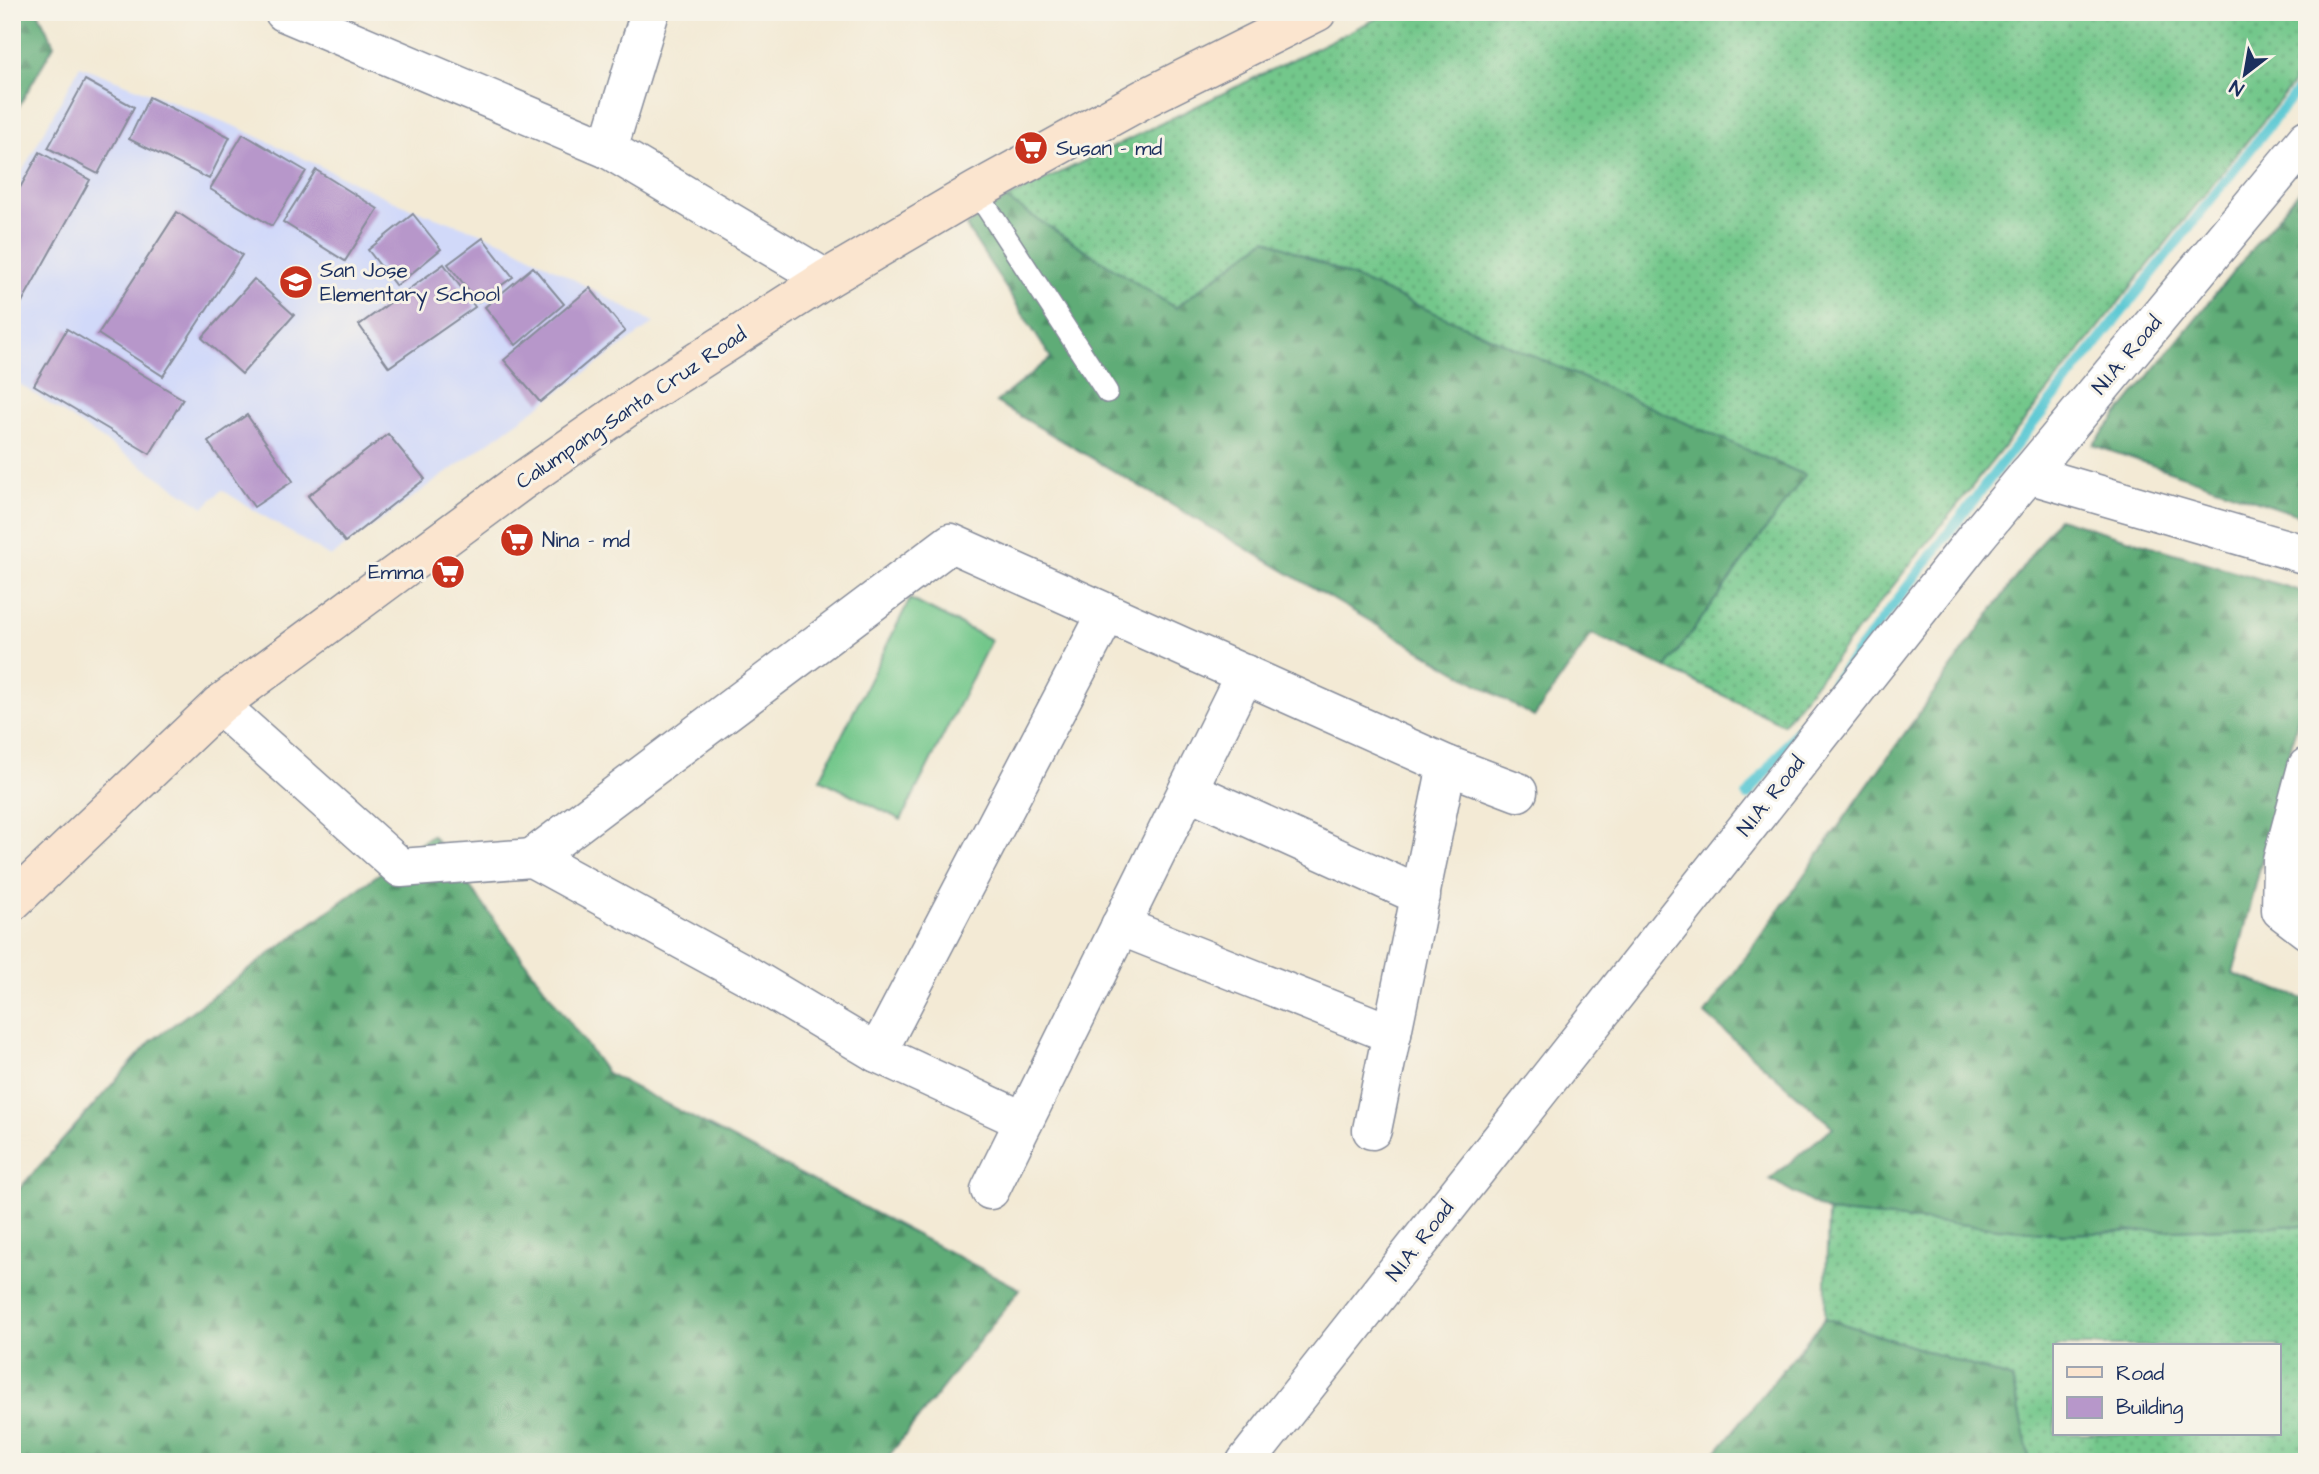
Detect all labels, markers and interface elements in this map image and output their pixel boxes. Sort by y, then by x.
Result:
north arrow [2210,38,2280,108]
text: N [2225,73,2249,102]
supermarket icon: Susan - md [1012,129,1050,167]
place label: Susan - md [1056,134,1163,163]
place label: San Jose Elementary School [320,256,500,311]
school or university icon: San Jose Elementary School [277,263,315,301]
street label: N.I.A. Road [2085,309,2169,401]
street label: Calumpang-Santa Cruz Road [510,320,753,498]
supermarket icon: Nina - md [498,521,536,559]
place label: Nina - md [542,526,630,555]
supermarket icon: Emma [429,553,467,591]
place label: Emma [368,558,424,587]
street label: N.I.A. Road [1730,749,1812,842]
street label: N.I.A. Road [1379,1194,1461,1287]
legend [2053,1344,2280,1436]
text: Road [2116,1359,2164,1388]
text: Building [2116,1393,2184,1424]

